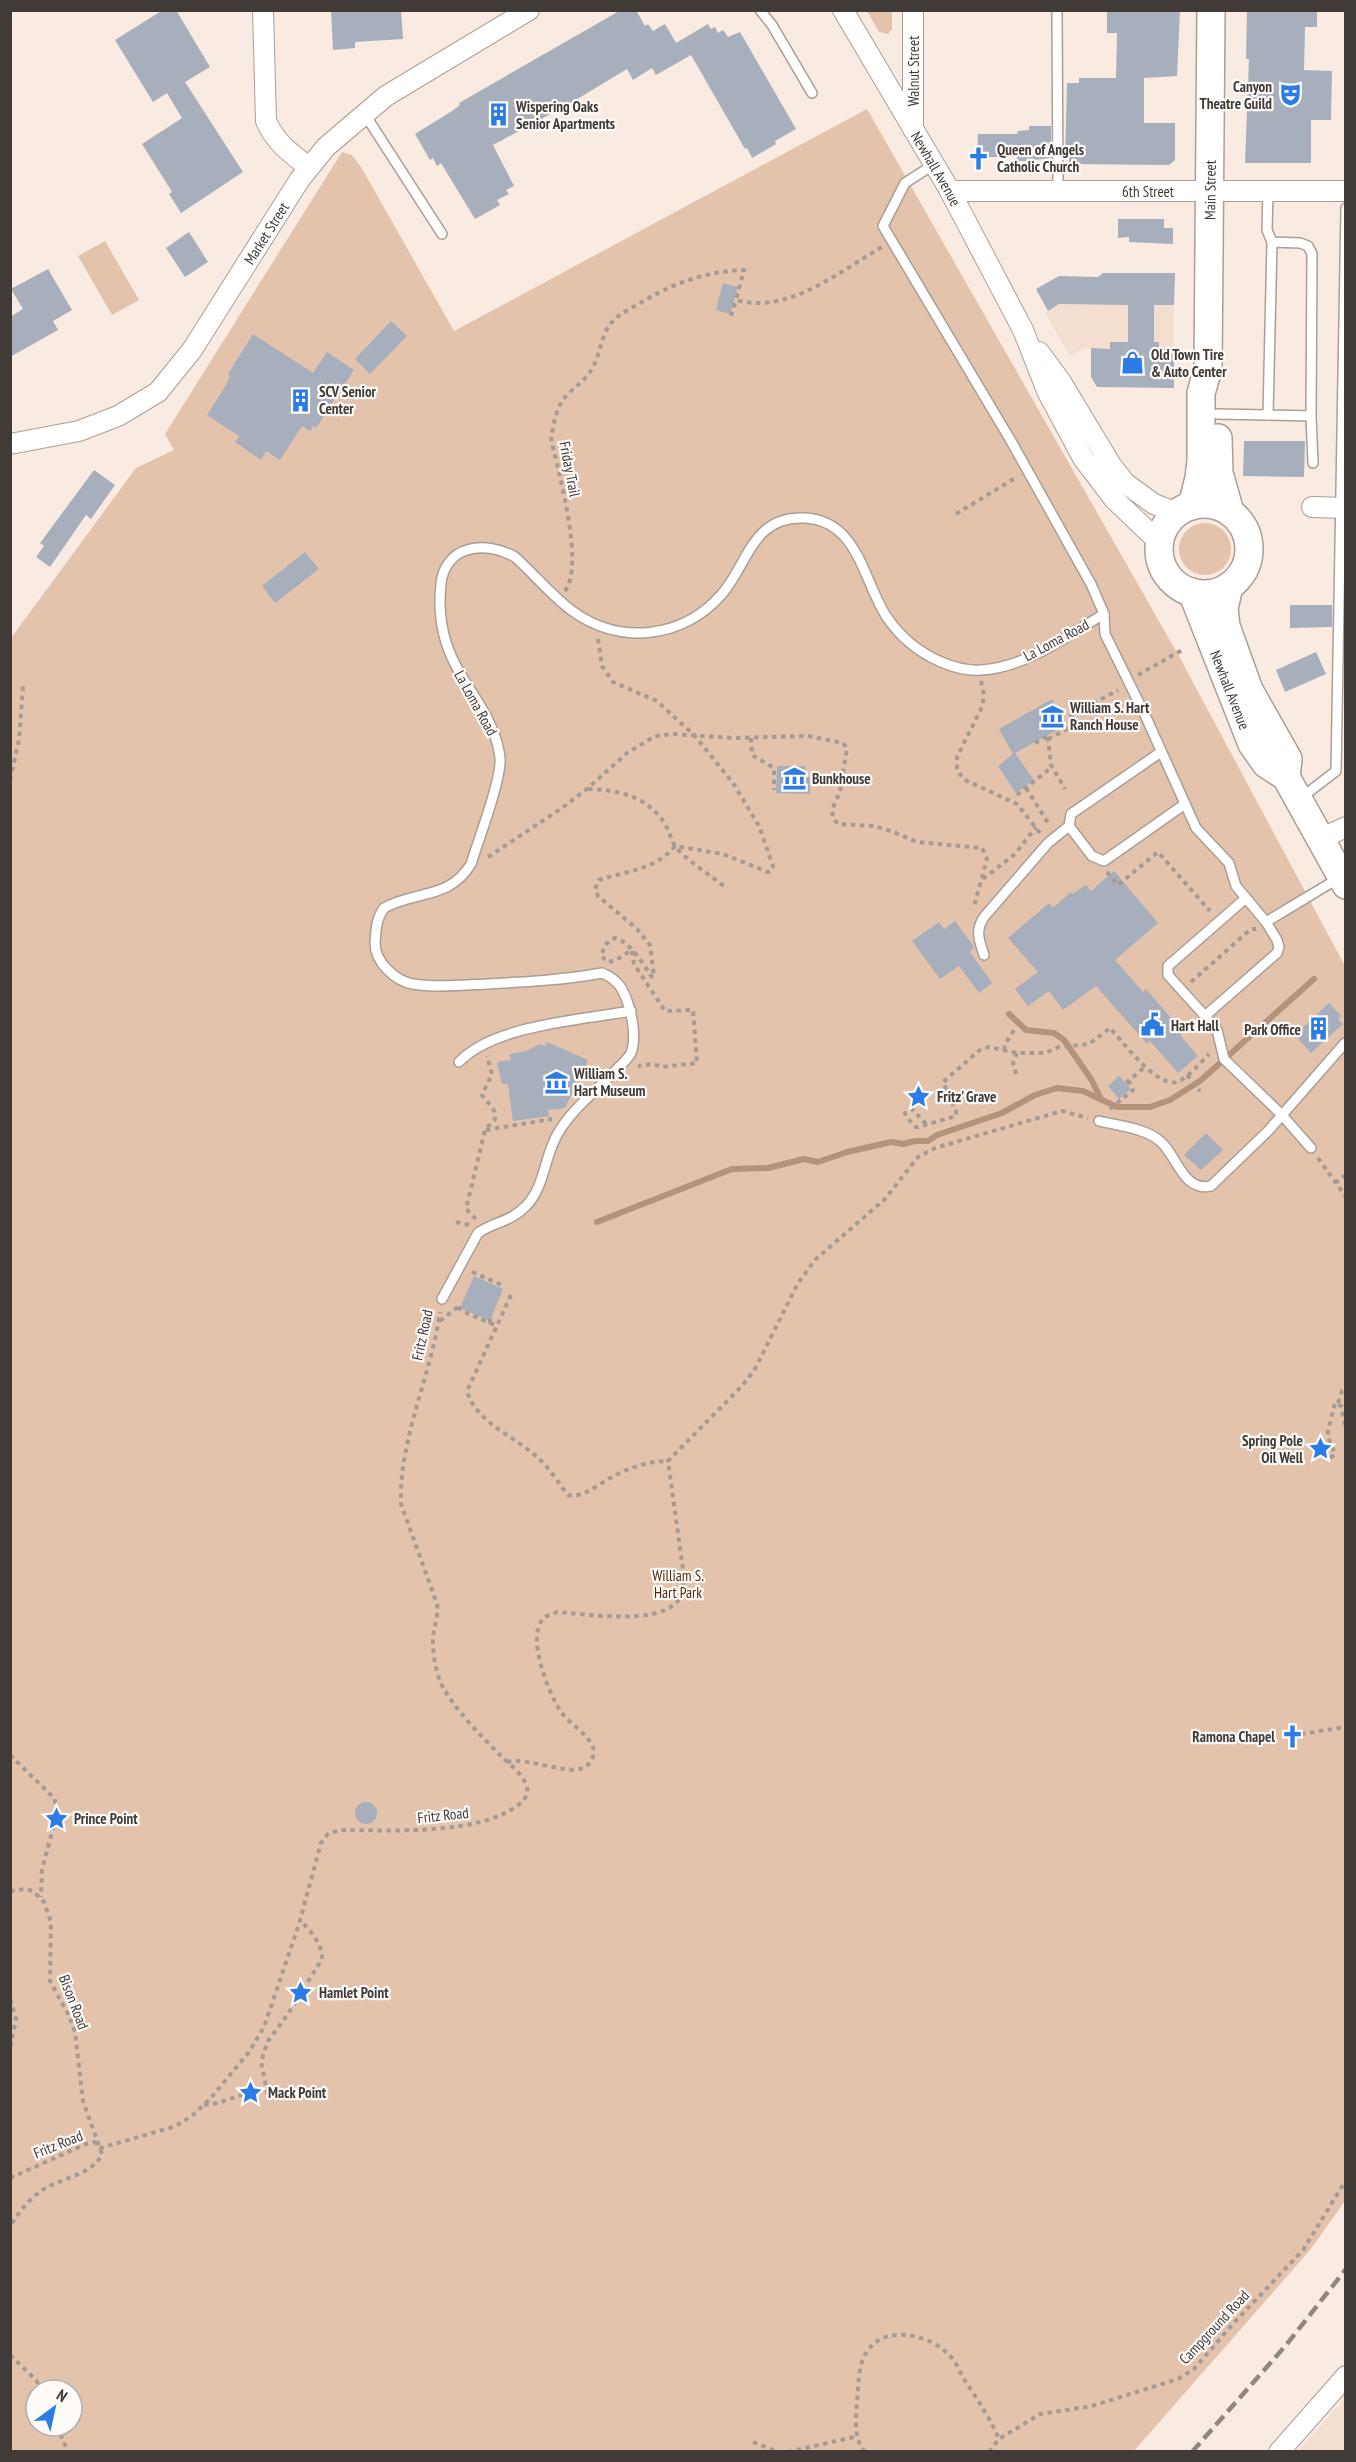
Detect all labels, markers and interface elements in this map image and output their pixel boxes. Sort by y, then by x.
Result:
street label: Walnut Street [904,36,923,106]
place label: Canyon Theatre Guild [1200,77,1272,113]
theatre icon: Canyon Theatre Guild [1277,82,1303,108]
place label: Wispering Oaks Senior Apartments [515,97,615,133]
building icon: Wispering Oaks Senior Apartments [485,102,511,128]
street label: Newhall Avenue [907,128,966,209]
place label: Queen of Angels Catholic Church [997,140,1084,176]
church icon: Queen of Angels Catholic Church [966,145,992,171]
street label: Main Street [1200,160,1219,220]
street label: 6th Street [1122,182,1174,201]
street label: Market Street [239,198,293,268]
place label: Old Town Tire & Auto Center [1151,345,1227,381]
shop icon: Old Town Tire & Auto Center [1120,350,1146,376]
place label: SCV Senior Center [319,382,377,418]
building icon: SCV Senior Center [288,387,314,413]
street label: Friday Trail [555,440,585,499]
street label: La Loma Road [1020,615,1092,665]
street label: Newhall Avenue [1206,647,1255,732]
street label: La Loma Road [450,667,502,739]
place label: William S. Hart Ranch House [1069,698,1150,734]
museum icon: William S. Hart Ranch House [1039,703,1065,729]
museum icon: Bunkhouse [781,765,807,791]
place label: Bunkhouse [812,769,871,788]
public building icon: Hart Hall [1140,1012,1166,1038]
place label: Hart Hall [1171,1016,1219,1035]
building icon: Park Office [1306,1016,1332,1042]
place label: Park Office [1244,1020,1301,1039]
place label: William S. Hart Museum [573,1064,645,1100]
museum icon: William S. Hart Museum [543,1069,569,1095]
place icon: Fritz' Grave [906,1083,932,1109]
place label: Fritz' Grave [937,1087,996,1106]
street label: Fritz Road [407,1308,437,1362]
place label: Spring Pole Oil Well [1242,1431,1303,1467]
place icon: Spring Pole Oil Well [1308,1436,1334,1462]
park label: William S. Hart Park [652,1566,704,1602]
church icon: Ramona Chapel [1280,1723,1306,1749]
place label: Ramona Chapel [1192,1727,1275,1746]
street label: Fritz Road [416,1803,470,1827]
place icon: Prince Point [43,1805,69,1831]
place label: Prince Point [74,1809,138,1828]
street label: Bison Road [55,1972,93,2032]
place icon: Hamlet Point [288,1979,314,2005]
place label: Hamlet Point [319,1983,389,2002]
place icon: Mack Point [237,2079,263,2105]
place label: Mack Point [268,2083,327,2102]
street label: Fritz Road [31,2126,85,2162]
street label: Campground Road [1175,2286,1253,2368]
north arrow [24,2378,84,2438]
text: N [53,2385,71,2406]

